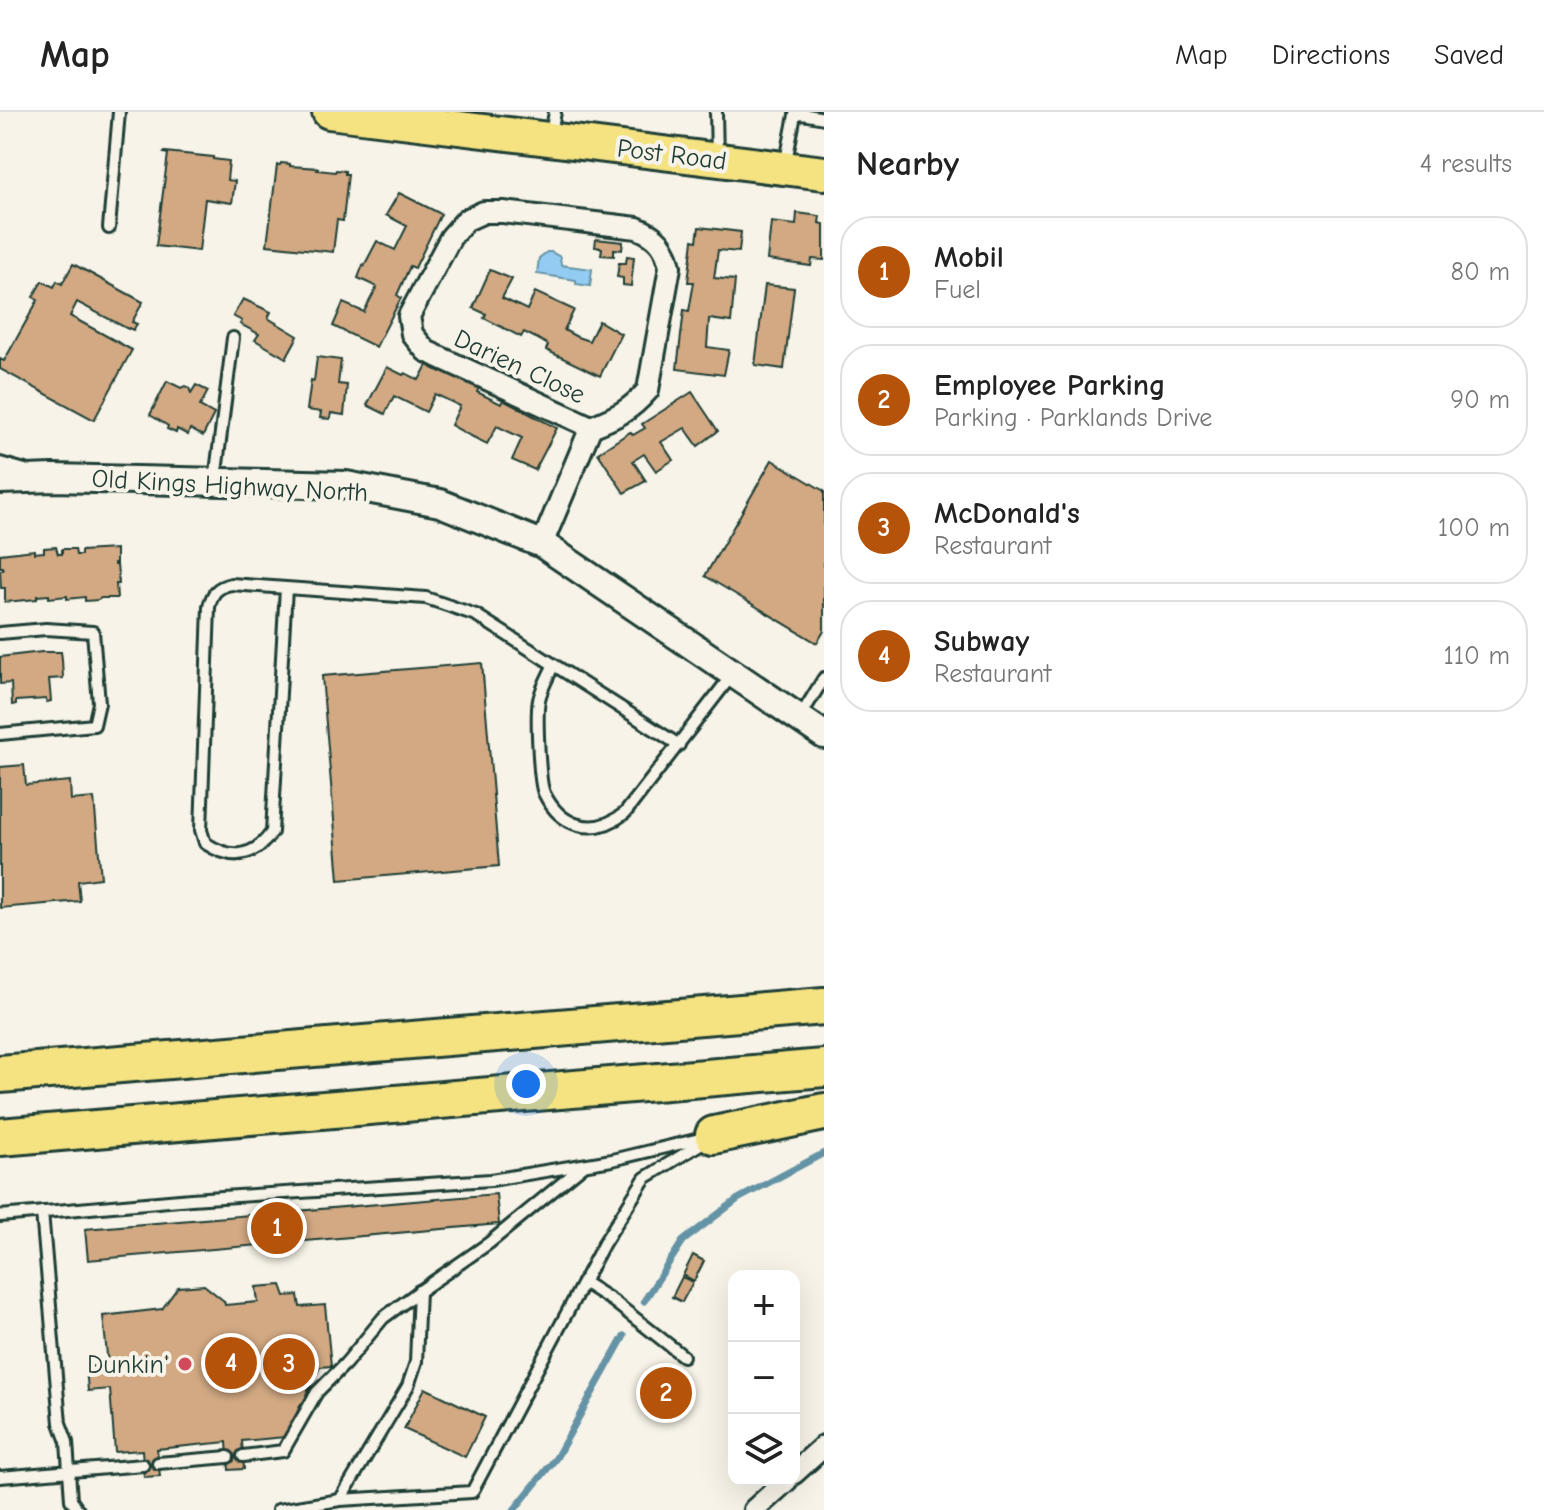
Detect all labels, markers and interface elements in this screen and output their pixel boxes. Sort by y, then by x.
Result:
text: Map [40,33,110,77]
text: Map [1175,39,1228,71]
text: Directions [1272,39,1390,71]
text: Saved [1434,39,1504,71]
street label: Post Road [615,133,728,177]
text: Nearby [856,144,959,184]
text: 4 results [1420,149,1512,179]
text: Mobil [934,240,1004,275]
text: 1 [879,257,889,287]
text: 80 m [1451,257,1510,287]
text: Fuel [934,275,981,305]
street label: Darien Close [449,324,590,410]
text: Employee Parking [934,368,1166,403]
text: 2 [878,385,890,415]
text: 90 m [1450,385,1510,415]
text: Parking · Parklands Drive [934,403,1212,433]
street label: Old Kings Highway North [91,464,369,508]
text: McDonald's [934,496,1080,531]
text: 3 [878,513,890,543]
text: 100 m [1438,513,1510,543]
text: Restaurant [934,531,1051,561]
text: Subway [934,624,1029,659]
text: 4 [878,641,890,671]
text: 110 m [1443,641,1510,671]
text: Restaurant [934,659,1051,689]
your location [506,1064,546,1104]
pin: 1 [251,1198,303,1258]
map controls [728,1270,800,1486]
button: + [728,1270,800,1342]
pin: 4 [205,1333,257,1393]
pin: 3 [263,1334,315,1394]
button: − [728,1342,800,1414]
place label: Dunkin' [87,1350,169,1380]
marker: Dunkin' [176,1355,194,1373]
pin: 2 [640,1363,692,1423]
button: layers [728,1414,800,1486]

